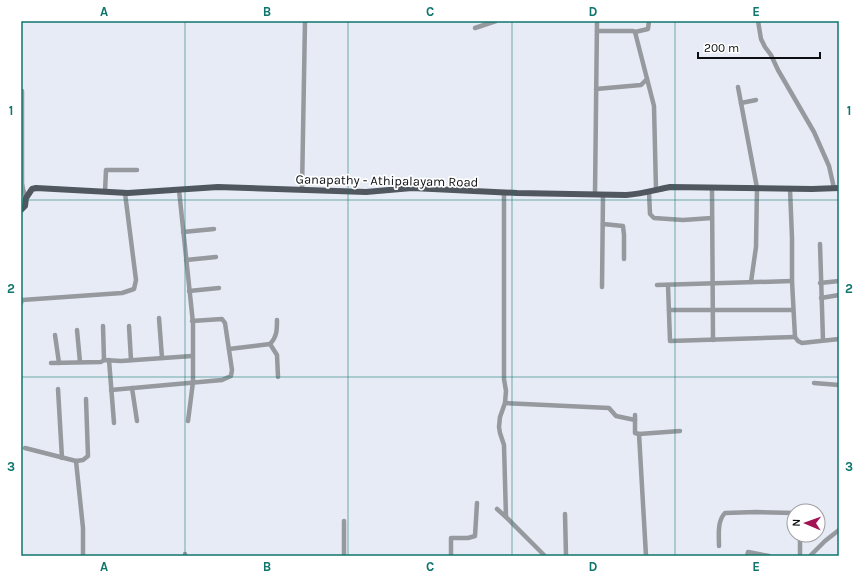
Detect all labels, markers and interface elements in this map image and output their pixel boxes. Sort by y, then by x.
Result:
text: A [100,4,108,19]
text: B [263,4,271,19]
text: C [426,4,434,19]
text: D [589,4,598,19]
text: E [752,4,760,19]
scale bar [698,34,820,60]
text: 200 m [704,41,739,55]
text: 1 [9,103,13,118]
text: 1 [847,103,851,118]
street label: Ganapathy - Athipalayam Road [295,171,478,190]
text: 2 [7,281,15,296]
text: 2 [845,281,853,296]
text: 3 [7,459,15,474]
text: 3 [845,459,853,474]
north arrow [786,503,826,543]
text: N [790,518,803,527]
text: A [100,559,108,574]
text: B [263,559,271,574]
text: C [426,559,434,574]
text: D [589,559,598,574]
text: E [752,559,760,574]

